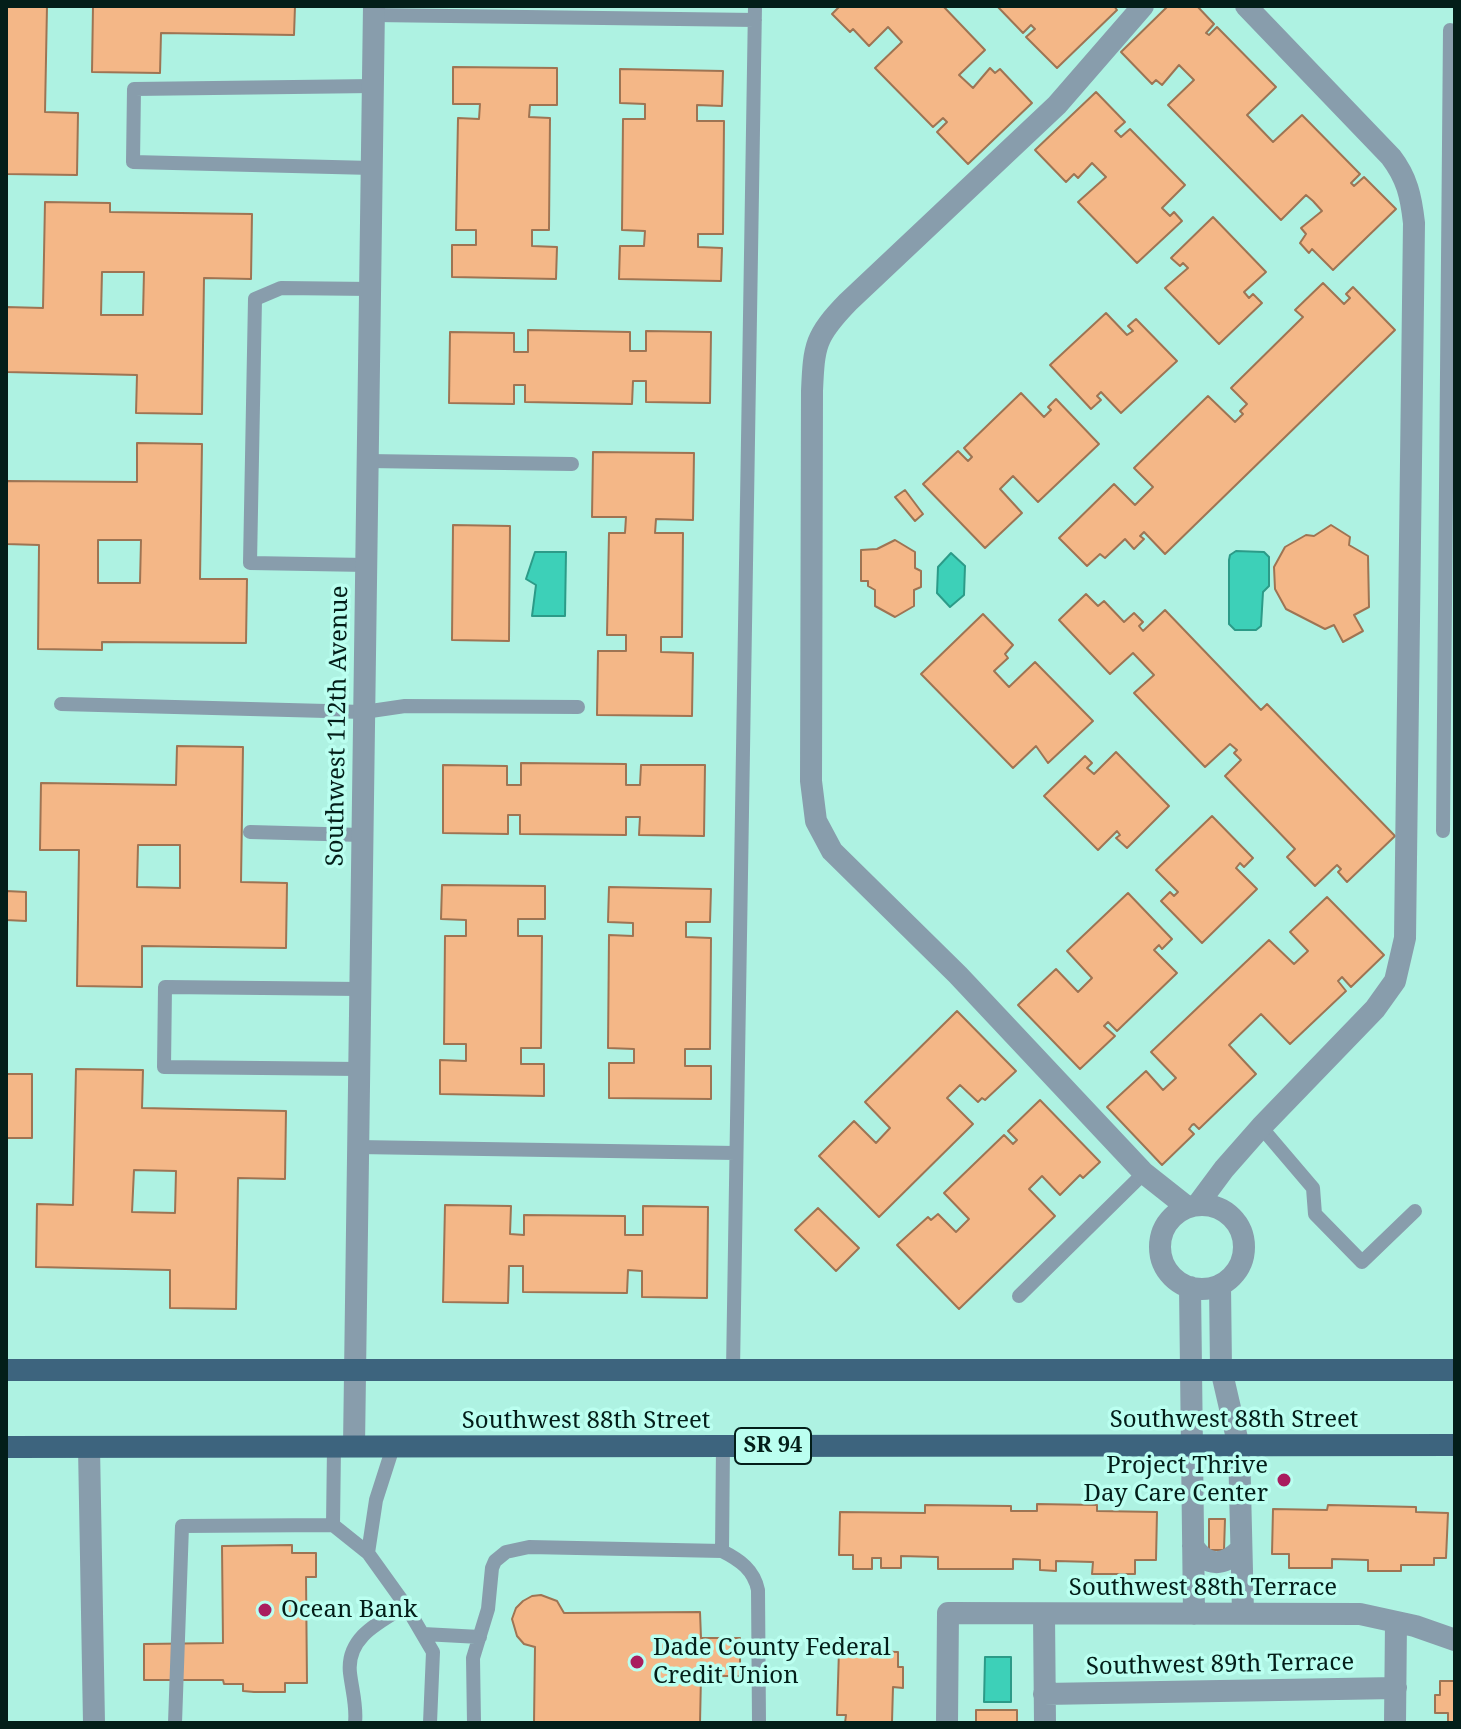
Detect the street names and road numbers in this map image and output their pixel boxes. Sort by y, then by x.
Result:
street label: Southwest 112th Avenue [321,585,355,867]
street label: Southwest 88th Street [1110,1406,1358,1434]
street label: Southwest 88th Street [462,1407,710,1435]
road number: SR 94 [735,1428,811,1464]
street label: Southwest 88th Terrace [1069,1574,1337,1602]
street label: Southwest 89th Terrace [1086,1648,1354,1682]

